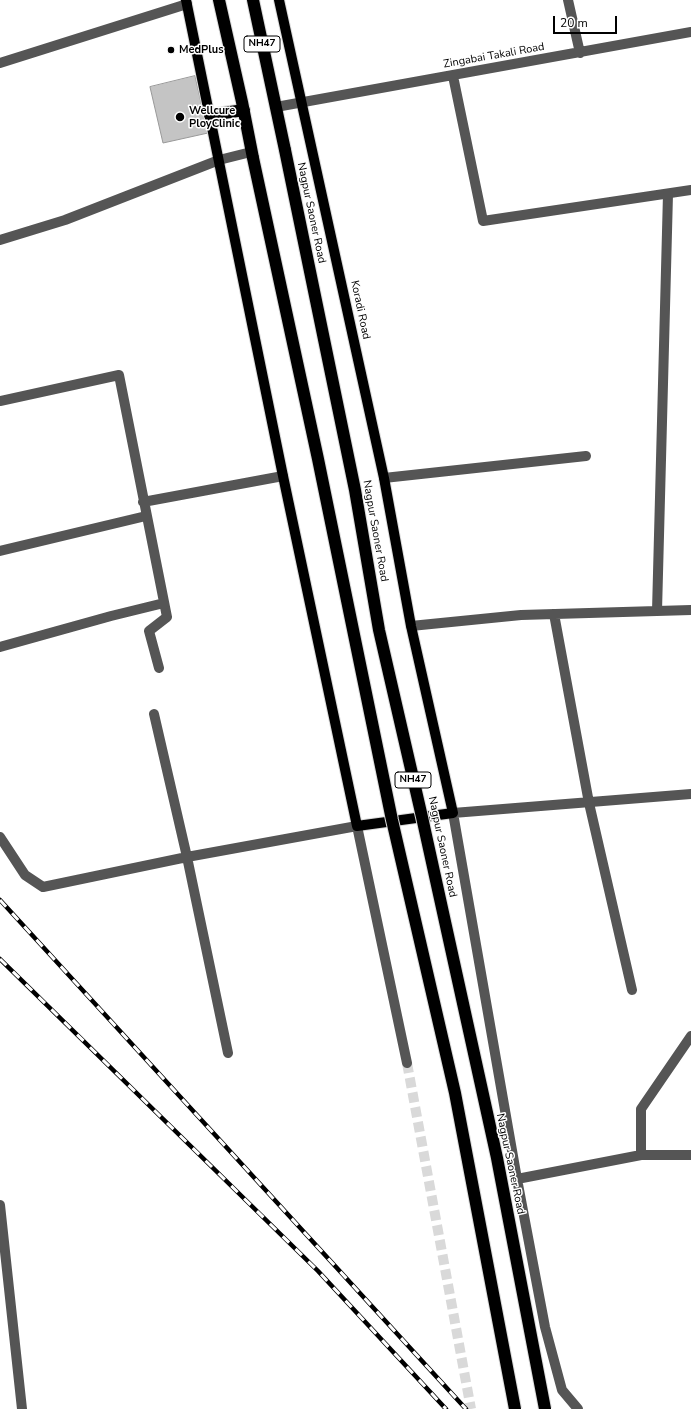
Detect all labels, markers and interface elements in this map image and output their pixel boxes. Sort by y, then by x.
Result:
scale bar [555,8,619,34]
text: 20 m [560,15,588,31]
road number: NH47 [244,36,280,52]
street label: Zingabai Takali Road [442,41,546,71]
place label: MedPlus [179,43,224,57]
marker: MedPlus [166,45,176,55]
place label: Wellcure PloyClinic [189,104,240,130]
marker: Wellcure PloyClinic [174,111,186,123]
street label: Nagpur Saoner Road [294,161,328,265]
street label: Koradi Road [347,279,373,341]
street label: Nagpur Saoner Road [360,479,390,583]
road number: NH47 [395,772,431,788]
street label: Nagpur Saoner Road [425,795,459,899]
street label: Nagpur Saoner Road [493,1112,527,1216]

